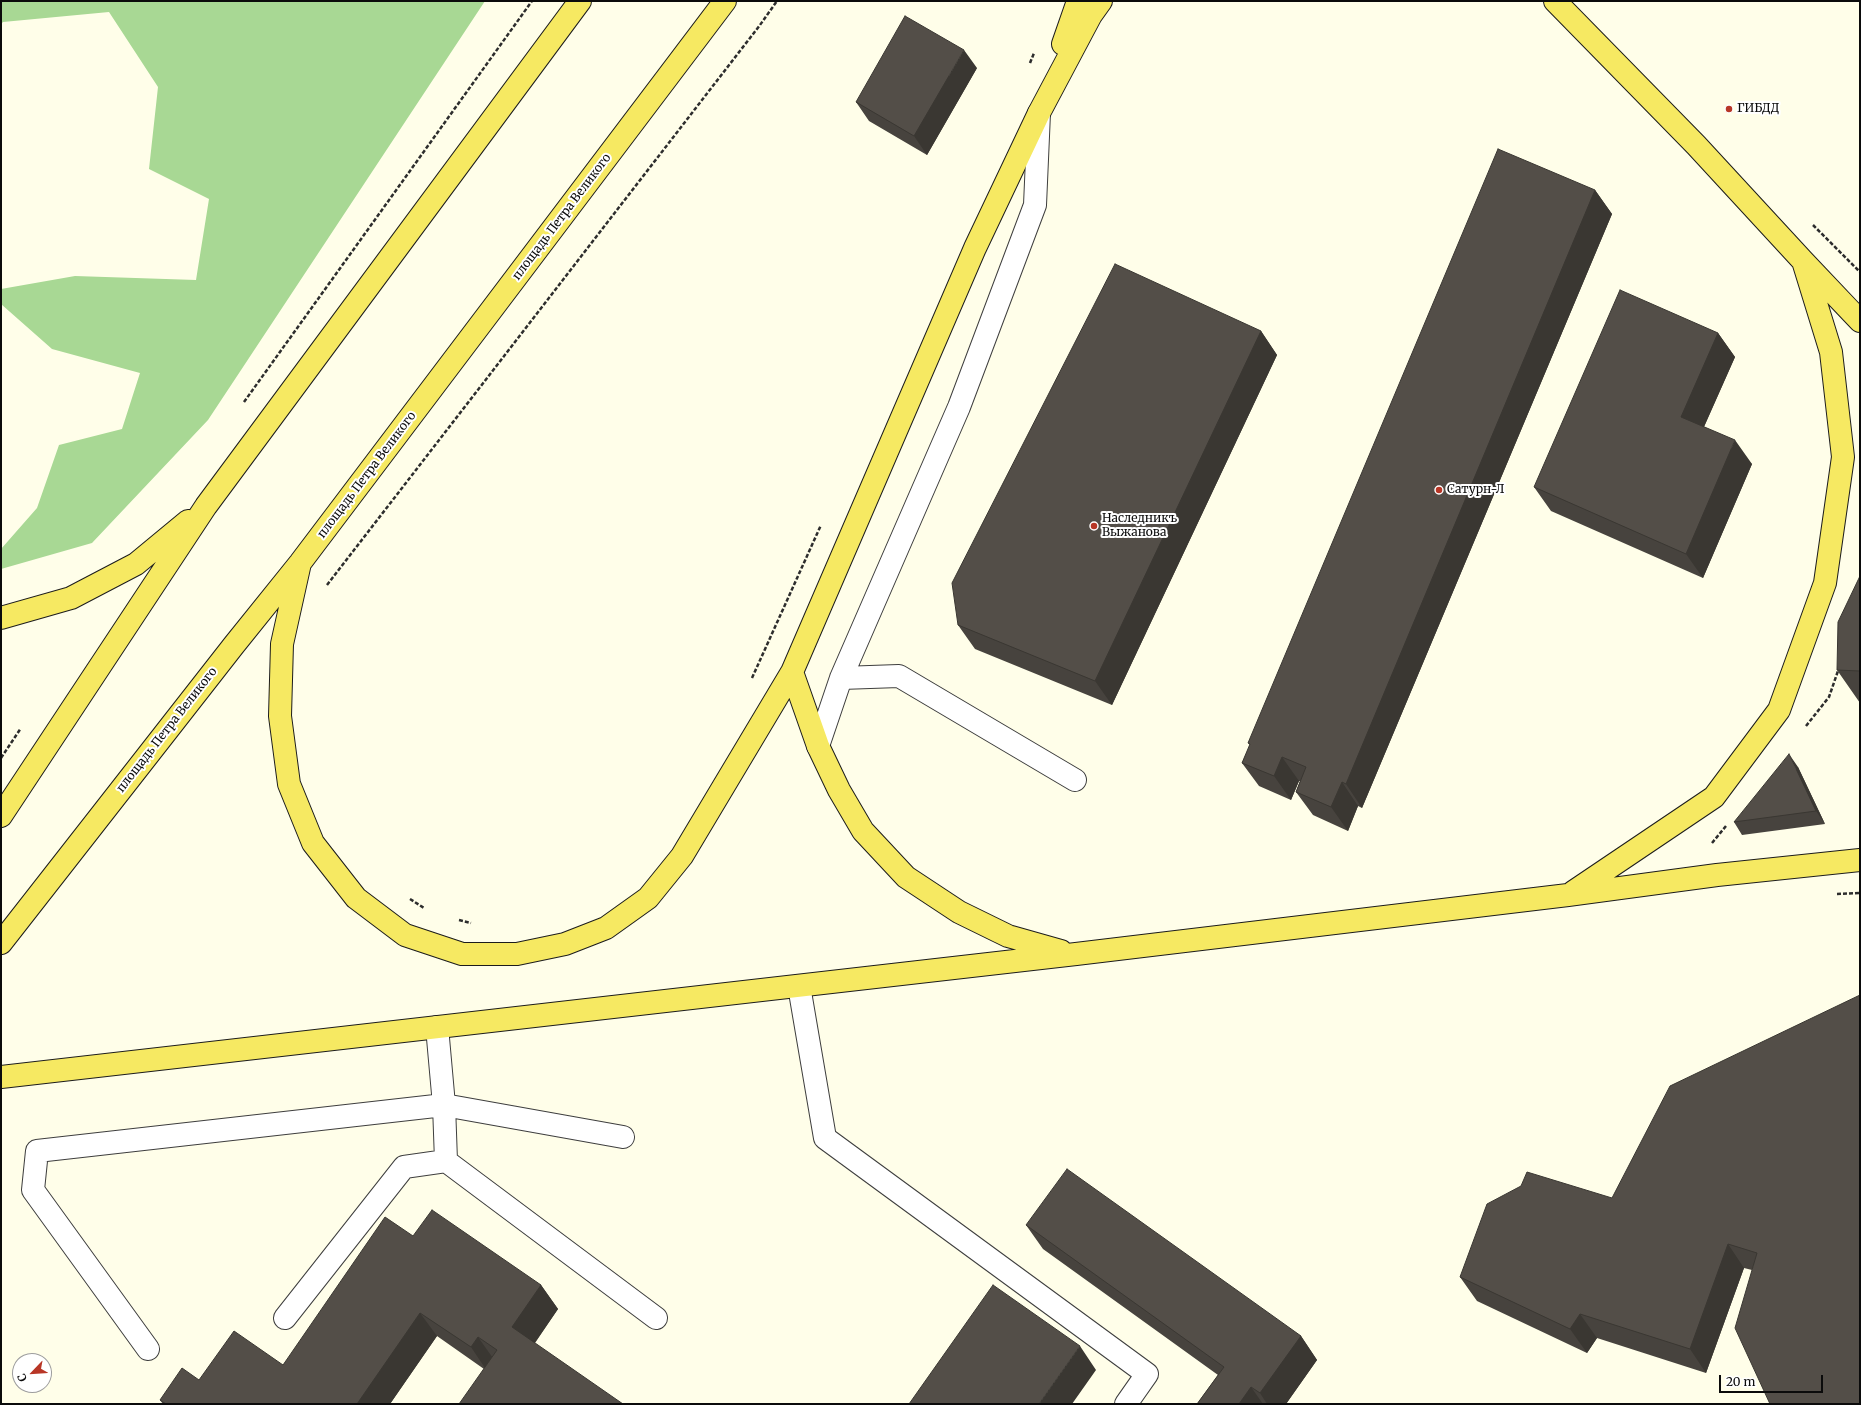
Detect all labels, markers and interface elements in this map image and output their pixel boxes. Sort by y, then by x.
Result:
place label: ГИБДД [1737,102,1779,116]
marker: ГИБДД [1724,104,1734,114]
street label: площадь Петра Великого [510,151,614,283]
street label: площадь Петра Великого [315,409,419,541]
place label: Сатурн-Л [1447,483,1505,497]
marker: Сатурн-Л [1434,485,1444,495]
place label: Наследникъ Выжанова [1102,512,1177,540]
marker: Наследникъ Выжанова [1089,521,1099,531]
street label: площадь Петра Великого [114,665,220,795]
north arrow [12,1353,52,1393]
scale bar [1721,1367,1825,1393]
text: С [14,1371,30,1384]
text: 20 m [1726,1374,1755,1389]

